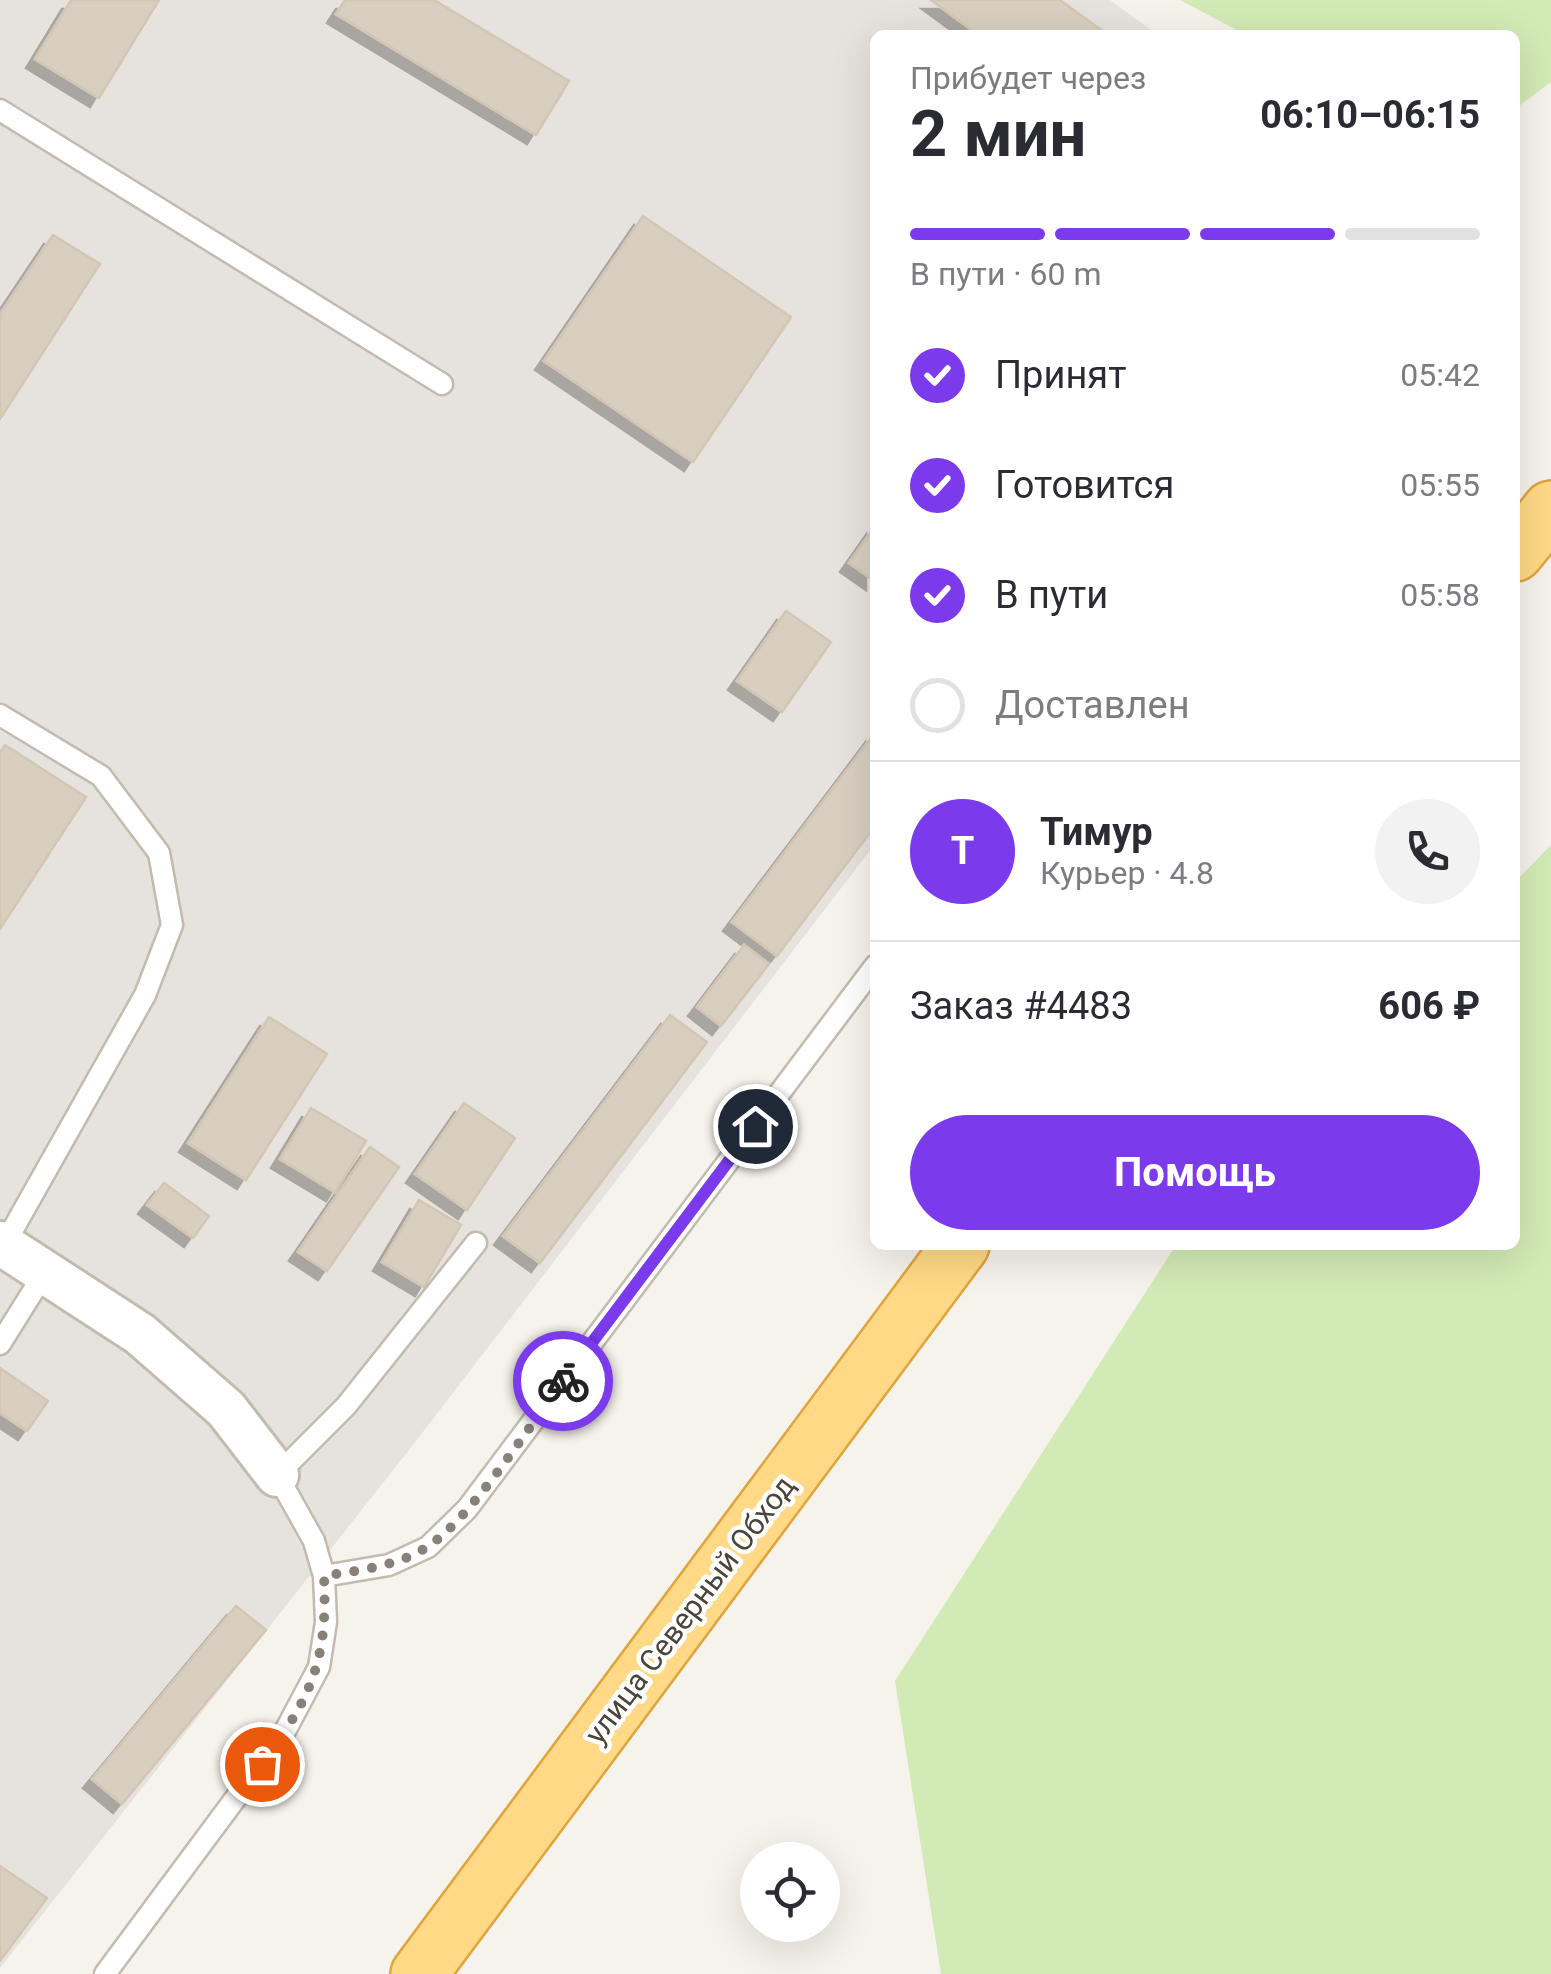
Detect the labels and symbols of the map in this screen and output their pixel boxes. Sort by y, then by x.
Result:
pin [713,1084,798,1169]
courier [513,1331,613,1431]
street label: улица Северный Обход [577,1469,802,1751]
pin [220,1722,305,1807]

